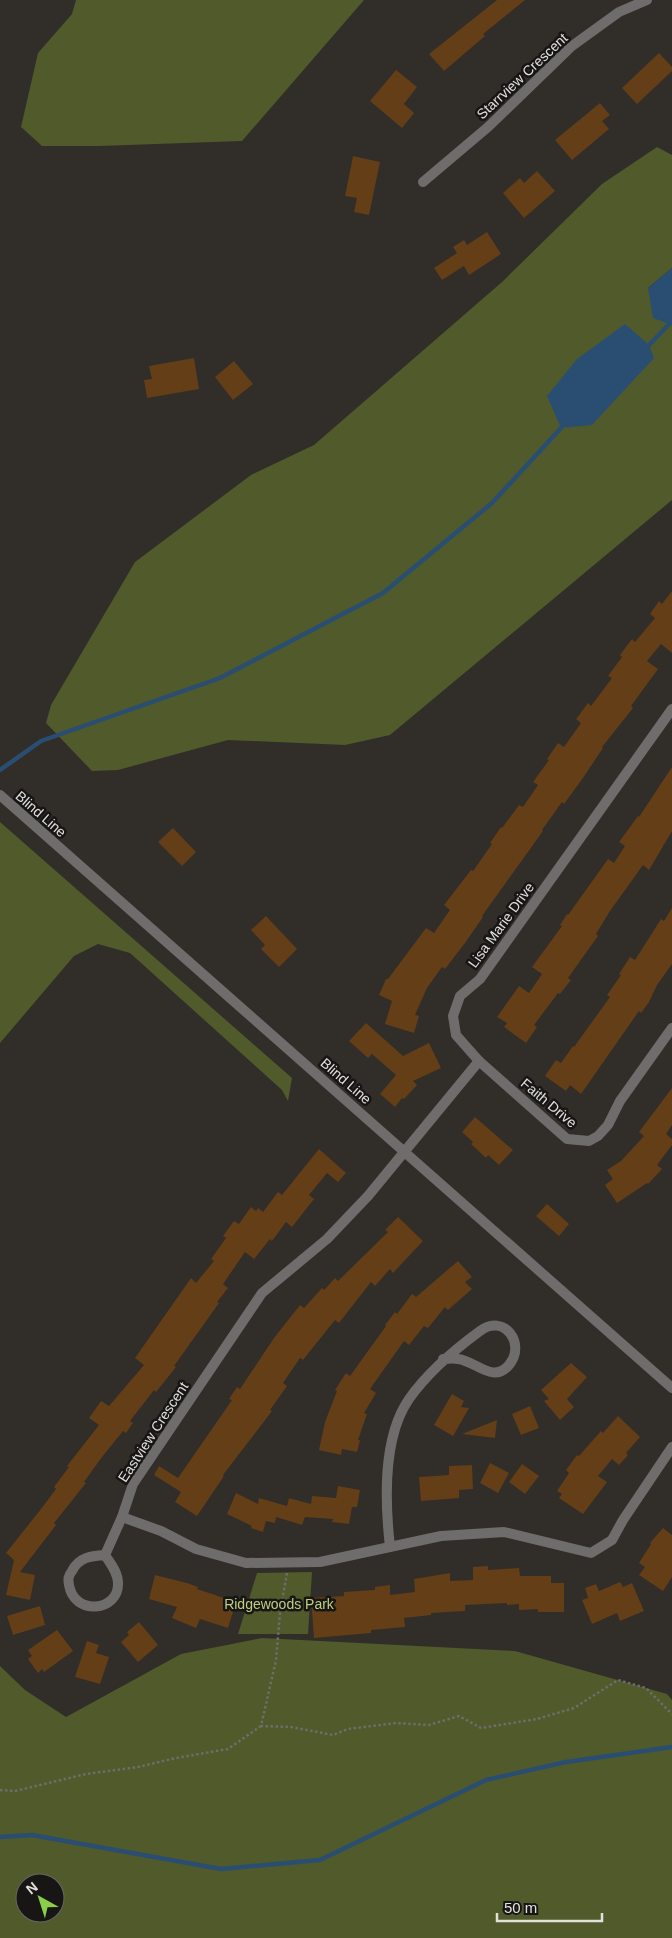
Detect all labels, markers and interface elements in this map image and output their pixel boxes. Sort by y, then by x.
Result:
street label: Starrview Crescent [473,30,571,122]
street label: Blind Line [13,788,70,840]
street label: Lisa Marie Drive [465,879,537,971]
street label: Blind Line [318,1055,375,1107]
street label: Faith Drive [518,1075,580,1131]
street label: Eastview Crescent [115,1379,191,1485]
park label: Ridgewoods Park [224,1596,335,1612]
north arrow [15,1873,65,1923]
text: N [23,1878,41,1897]
scale bar [497,1890,602,1922]
text: 50 m [504,1899,537,1916]

